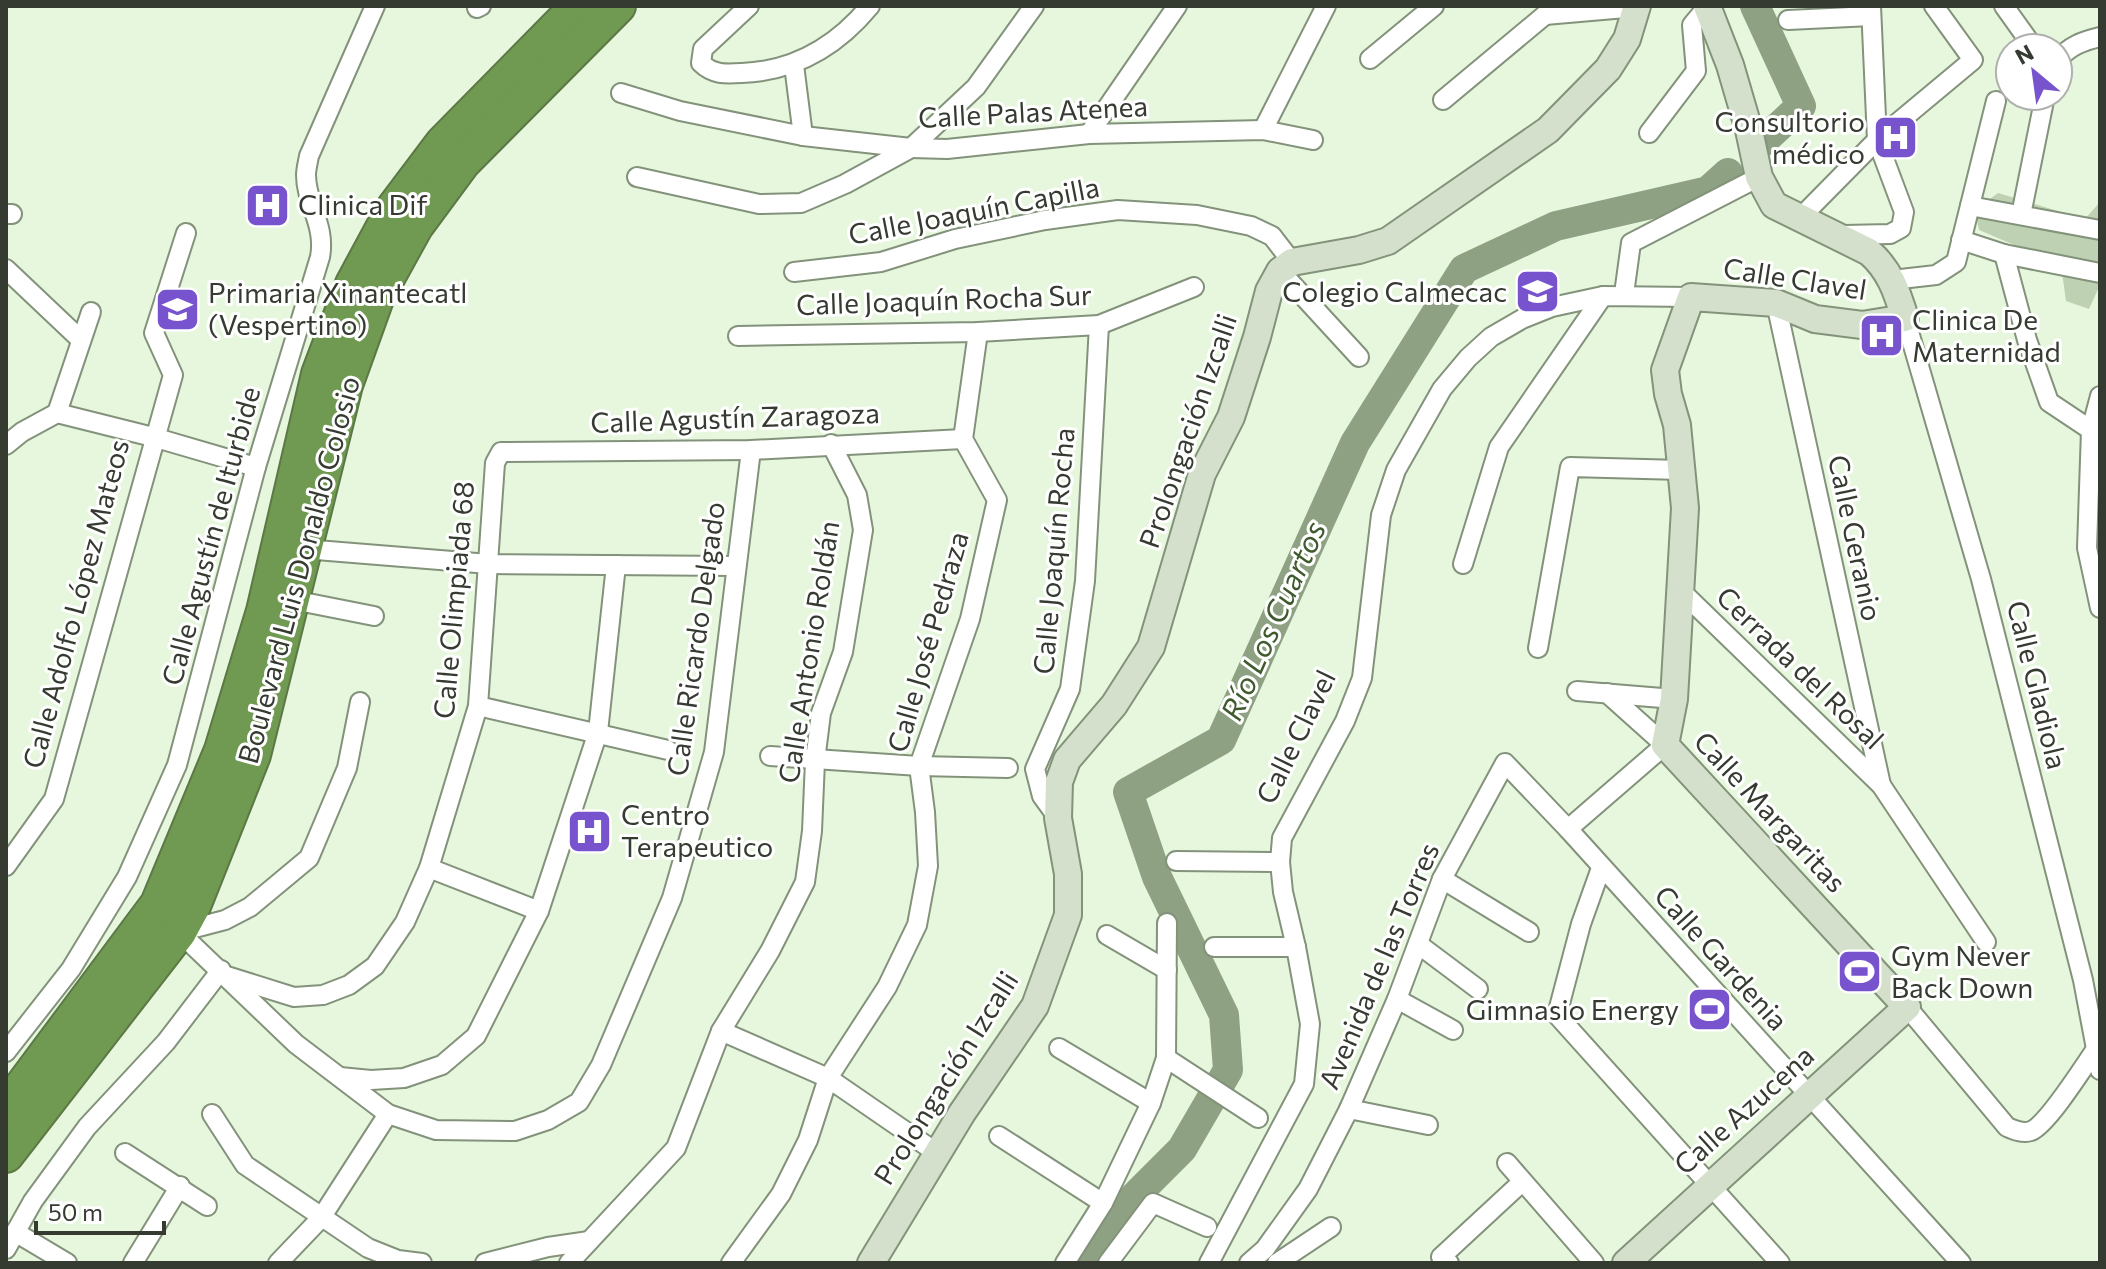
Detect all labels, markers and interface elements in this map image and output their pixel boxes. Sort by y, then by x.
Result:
north arrow [1994,32,2074,112]
text: N [2010,38,2038,70]
street label: Calle Palas Atenea [917,88,1149,134]
place label: Consultorio médico [1714,104,1865,170]
hospital icon: Consultorio médico [1872,114,1920,162]
street label: Calle Joaquín Capilla [846,169,1102,251]
hospital icon: Clinica Dif [243,181,291,229]
place label: Clinica Dif [298,187,427,221]
street label: Calle Clavel [1721,250,1869,306]
school or university icon: Colegio Calmecac [1514,268,1562,316]
place label: Colegio Calmecac [1282,274,1507,308]
place label: Primaria Xinantecatl (Vespertino) [208,275,467,341]
street label: Calle Joaquín Rocha Sur [795,277,1092,321]
school or university icon: Primaria Xinantecatl (Vespertino) [153,285,201,333]
place label: Clinica De Maternidad [1912,302,2061,368]
street label: Prolongación Izcalli [1131,309,1243,552]
hospital icon: Clinica De Maternidad [1857,312,1905,360]
street label: Boulevard Luis Donaldo Colosio [230,372,366,767]
street label: Calle Agustín de Iturbide [154,383,266,689]
street label: Calle Agustín Zaragoza [590,395,880,439]
street label: Calle Joaquín Rocha [1025,426,1081,676]
street label: Calle Adolfo López Mateos [15,436,135,772]
street label: Calle Geranio [1822,452,1890,624]
street label: Calle Olimpiada 68 [426,480,480,720]
street label: Calle Ricardo Delgado [659,500,731,778]
water label: Río Los Cuartos [1211,515,1332,725]
street label: Calle Antonio Roldán [770,518,846,786]
street label: Calle José Pedraza [879,528,975,756]
street label: Cerrada del Rosal [1710,579,1891,756]
street label: Calle Gladiola [2001,597,2075,772]
street label: Calle Clavel [1248,664,1342,809]
street label: Calle Margaritas [1688,724,1854,899]
place label: Centro Terapeutico [621,797,773,863]
hospital icon: Centro Terapeutico [566,807,614,855]
street label: Avenida de las Torres [1311,837,1445,1094]
street label: Calle Gardenia [1648,878,1796,1037]
place label: Gym Never Back Down [1891,938,2033,1004]
sports icon: Gym Never Back Down [1836,948,1884,996]
street label: Prolongación Izcalli [866,964,1025,1190]
sports icon: Gimnasio Energy [1686,986,1734,1034]
place label: Gimnasio Energy [1466,992,1679,1026]
street label: Calle Azucena [1666,1038,1820,1181]
scale bar [36,1185,164,1235]
text: 50 m [48,1197,103,1226]

